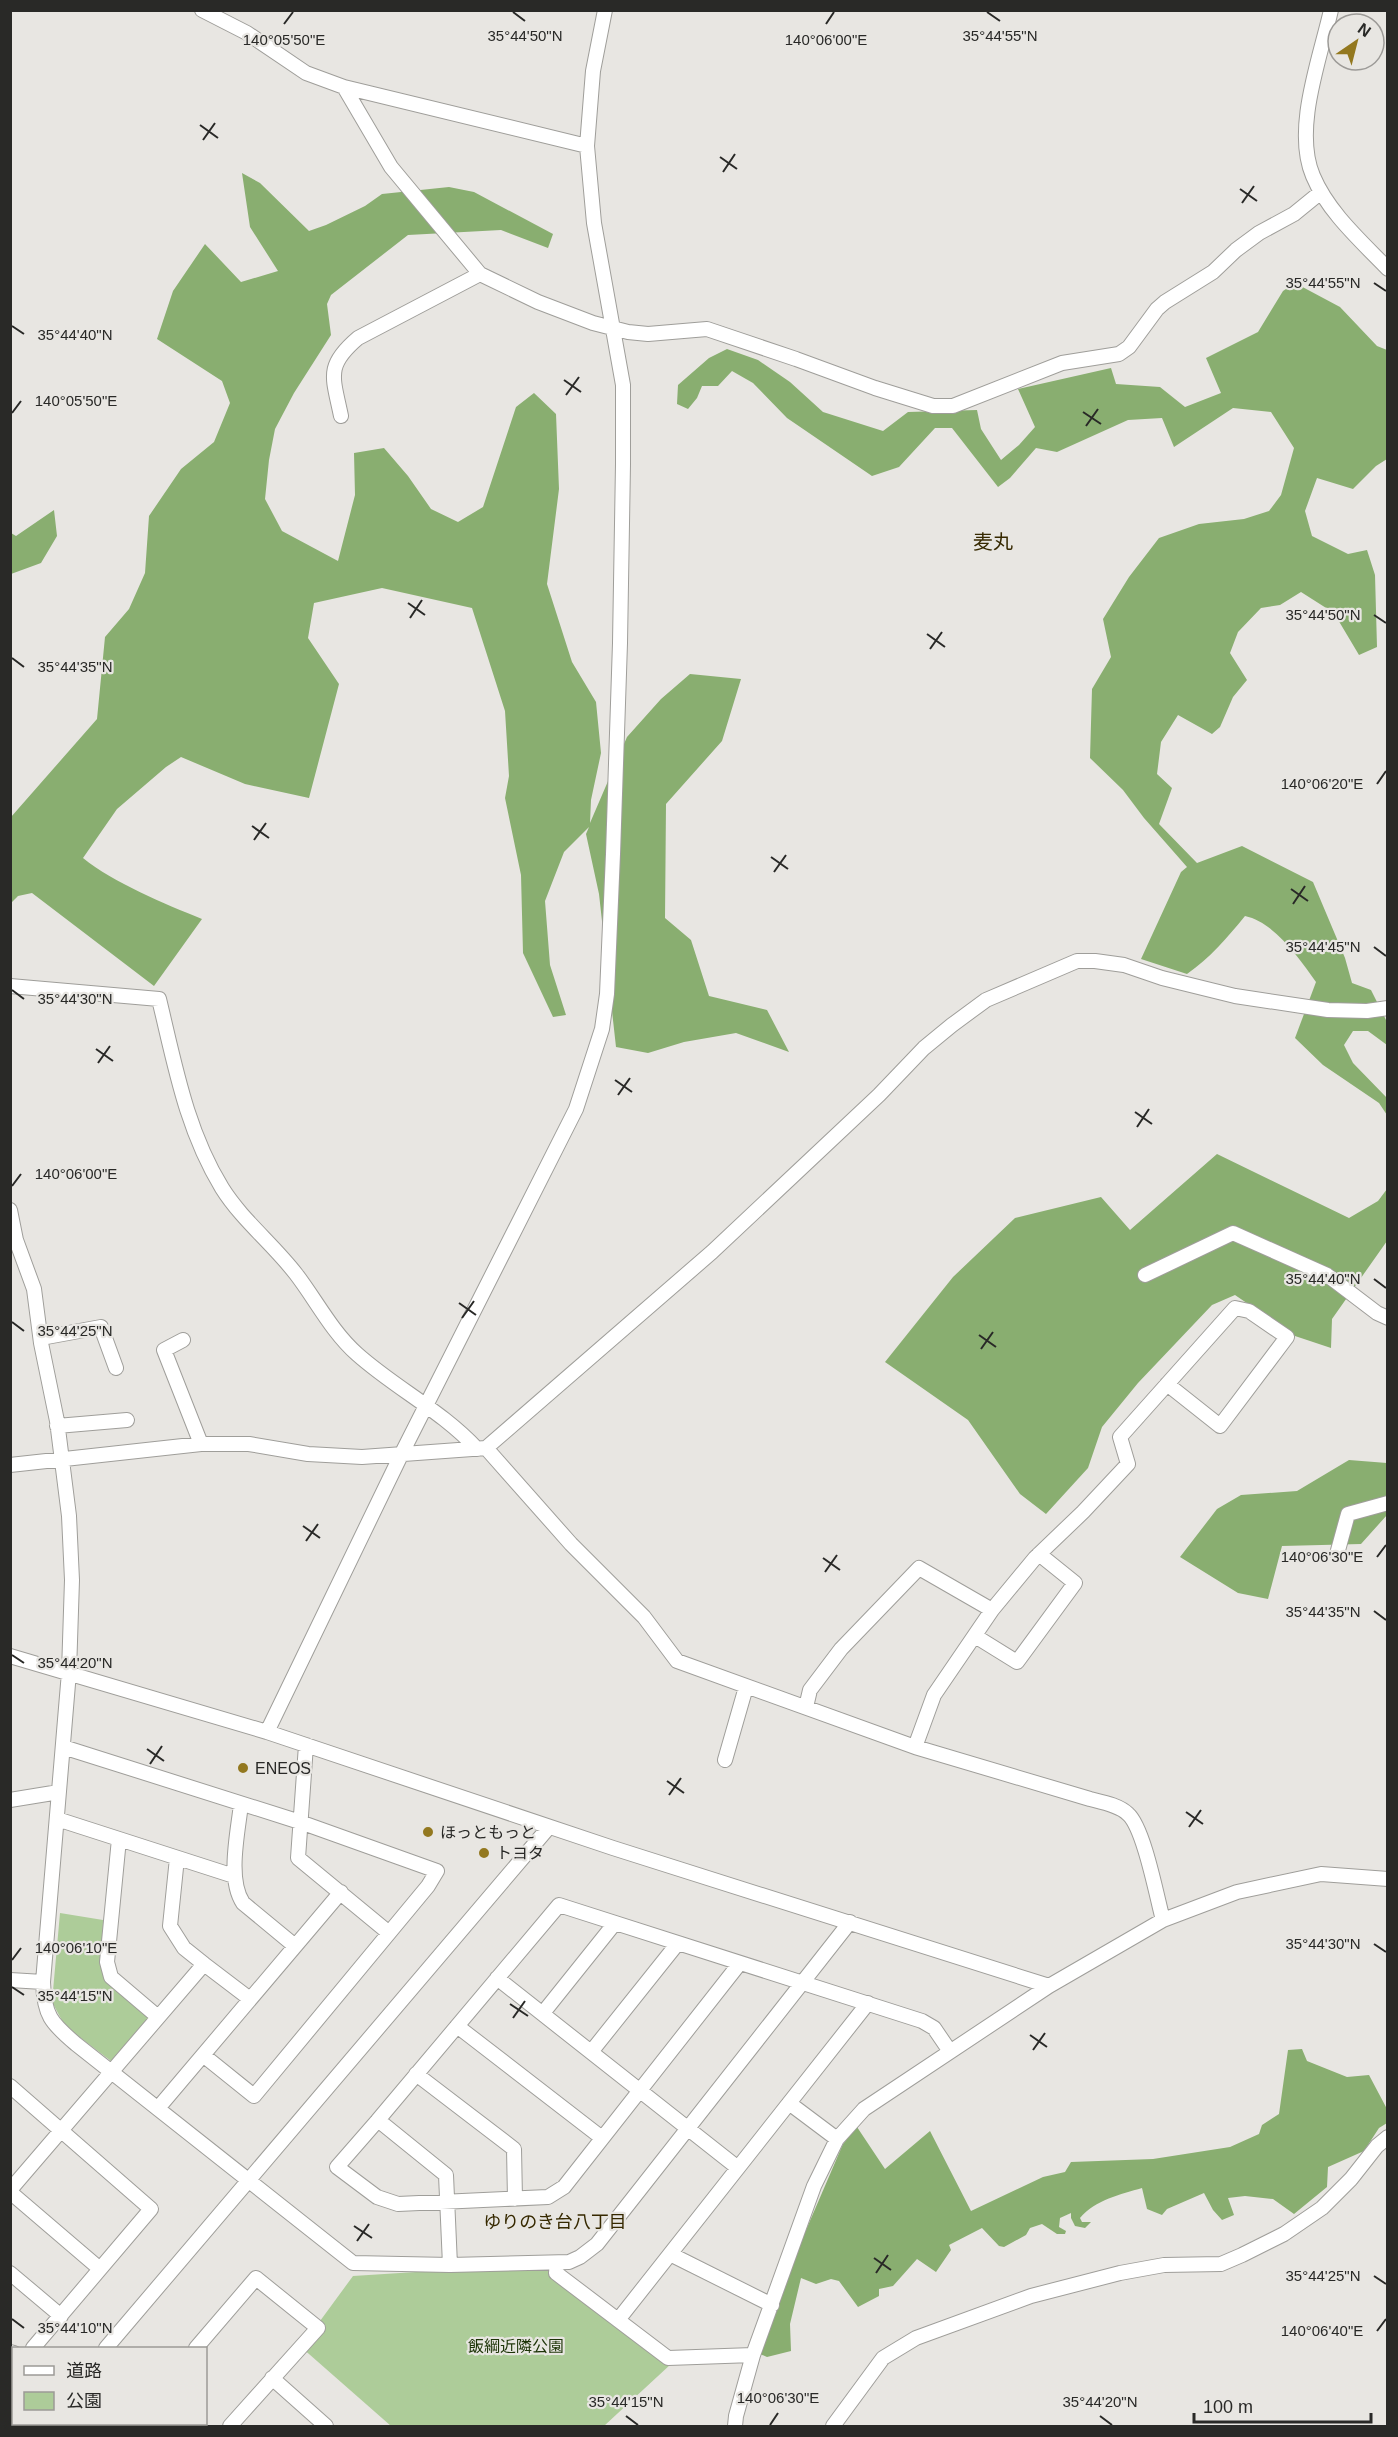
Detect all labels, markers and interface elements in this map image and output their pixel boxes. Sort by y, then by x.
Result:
north arrow [1326,12,1386,72]
text: N [1355,20,1374,40]
text: 35°44'50"N [487,27,563,44]
text: 35°44'55"N [962,27,1038,44]
text: 140°05'50"E [243,31,325,48]
text: 140°06'00"E [785,31,867,48]
text: 35°44'55"N [1285,274,1361,291]
text: 35°44'40"N [37,326,113,343]
text: 140°05'50"E [35,392,117,409]
district label: 麦丸 [973,531,1013,553]
text: 35°44'50"N [1285,606,1361,623]
text: 35°44'35"N [37,658,113,675]
text: 140°06'20"E [1281,775,1363,792]
text: 35°44'45"N [1285,938,1361,955]
text: 35°44'30"N [37,990,113,1007]
text: 140°06'00"E [35,1165,117,1182]
text: 35°44'40"N [1285,1270,1361,1287]
text: 35°44'25"N [37,1322,113,1339]
text: 140°06'30"E [1281,1548,1363,1565]
text: 35°44'35"N [1285,1603,1361,1620]
text: 35°44'20"N [37,1654,113,1671]
place label: ENEOS [255,1760,311,1777]
marker: ENEOS [236,1761,250,1775]
place label: ほっともっと [440,1824,536,1841]
marker: ほっともっと [421,1825,435,1839]
place label: トヨタ [496,1845,544,1862]
marker: トヨタ [477,1846,491,1860]
text: 35°44'30"N [1285,1935,1361,1952]
text: 140°06'10"E [35,1939,117,1956]
text: 35°44'15"N [37,1987,113,2004]
district label: ゆりのき台八丁目 [483,2212,627,2232]
text: 35°44'25"N [1285,2267,1361,2284]
text: 35°44'10"N [37,2319,113,2336]
text: 140°06'40"E [1281,2322,1363,2339]
park label: 飯綱近隣公園 [468,2338,564,2355]
legend [12,2347,207,2425]
text: 道路 [66,2361,102,2381]
scale bar [1194,2386,1371,2424]
text: 140°06'30"E [737,2389,819,2406]
text: 公園 [66,2391,102,2411]
text: 35°44'15"N [588,2393,664,2410]
text: 35°44'20"N [1062,2393,1138,2410]
text: 100 m [1203,2397,1253,2417]

